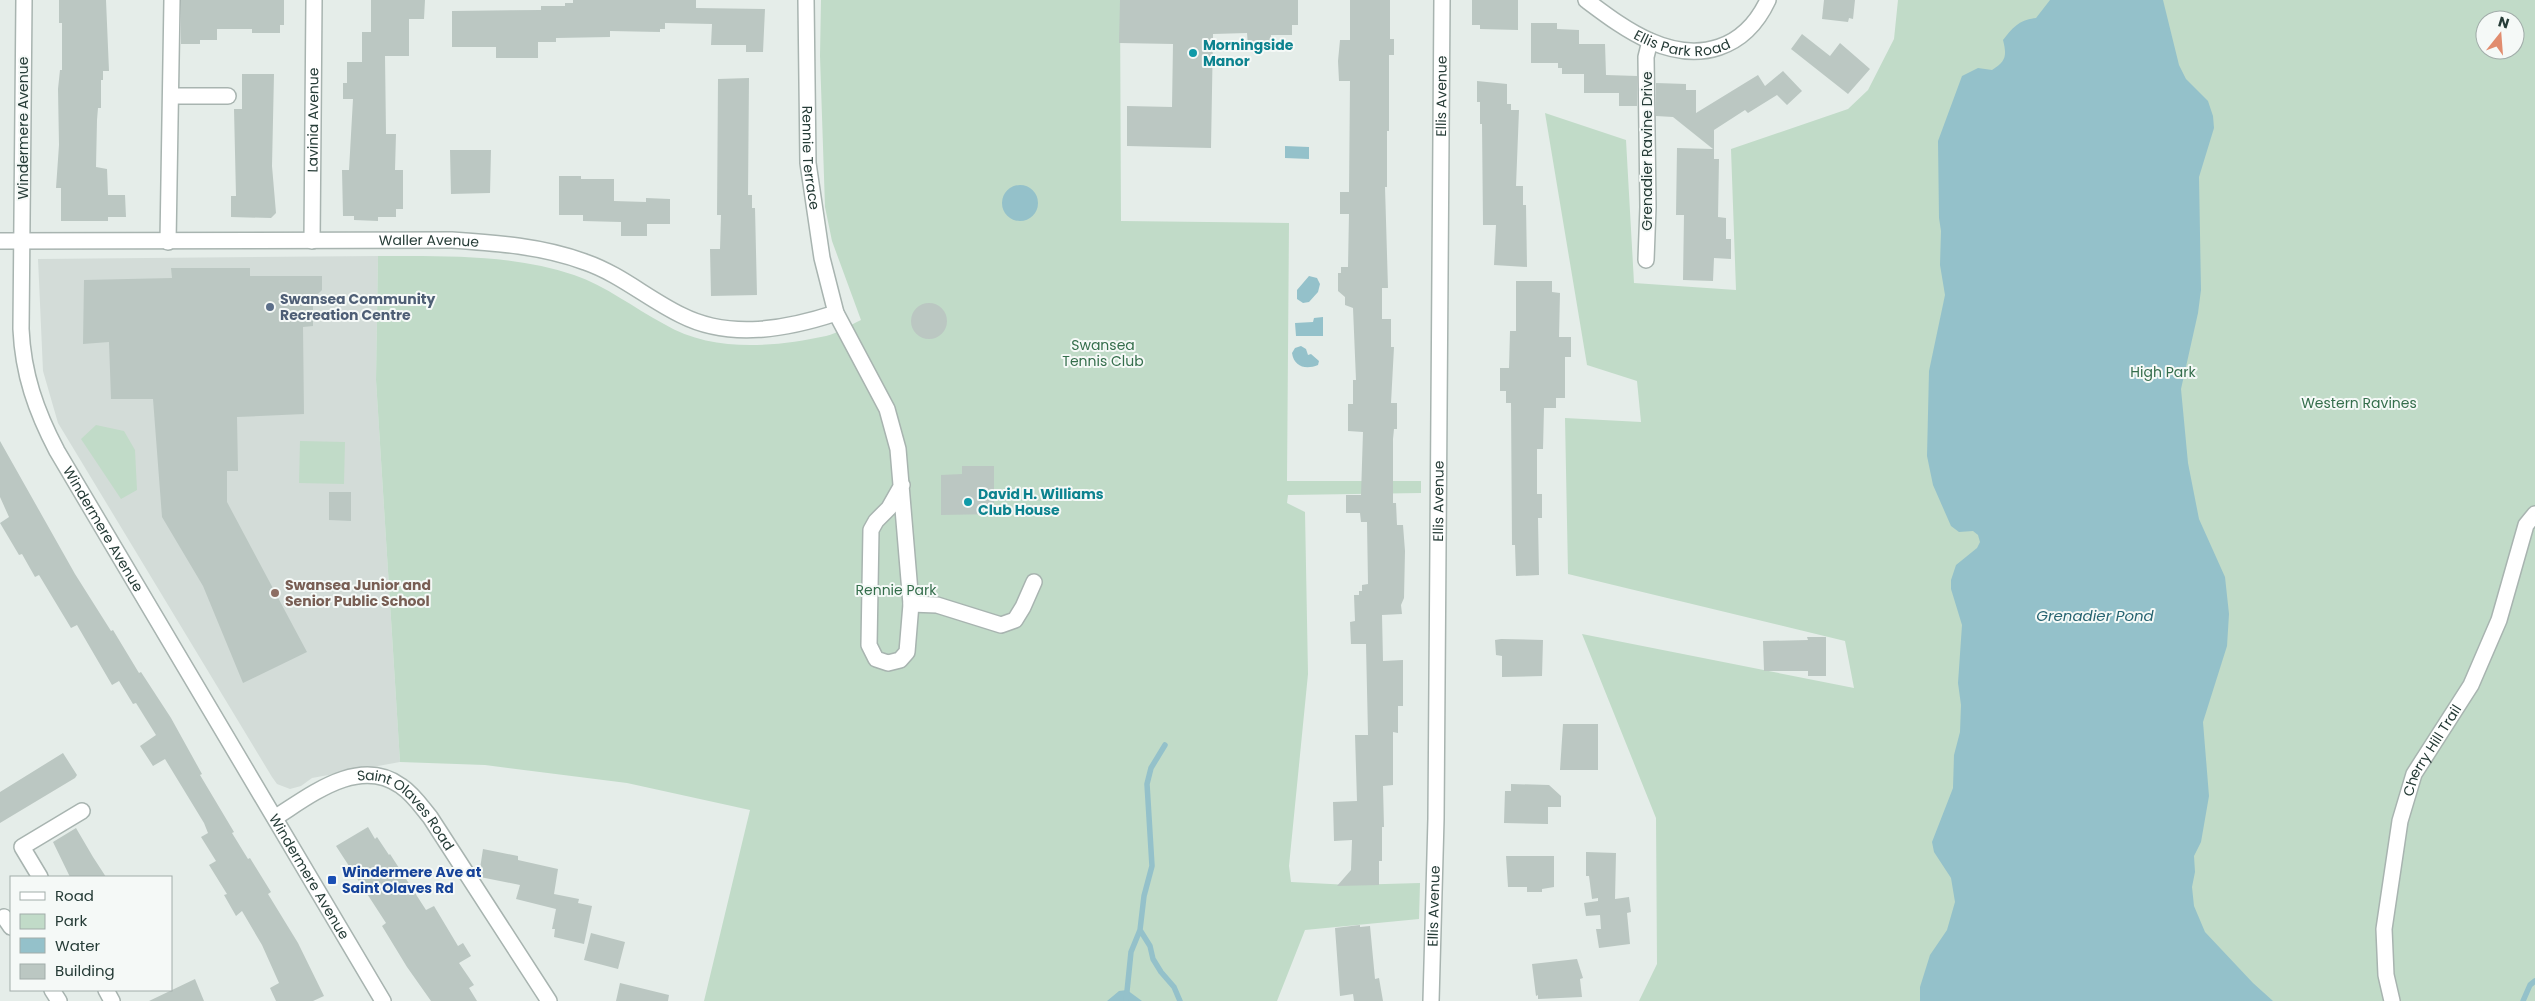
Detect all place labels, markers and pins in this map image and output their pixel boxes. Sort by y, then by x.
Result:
place label: Morningside Manor [1203,35,1294,71]
marker: Morningside Manor [1187,47,1199,59]
place label: Swansea Community Recreation Centre [280,289,436,325]
marker: Swansea Community Recreation Centre [264,301,276,313]
place label: David H. Williams Club House [978,484,1104,520]
marker: David H. Williams Club House [962,496,974,508]
place label: Swansea Junior and Senior Public School [285,575,431,611]
marker: Swansea Junior and Senior Public School [269,587,281,599]
place label: Windermere Ave at Saint Olaves Rd [342,862,482,898]
marker: Windermere Ave at Saint Olaves Rd [326,874,338,886]

